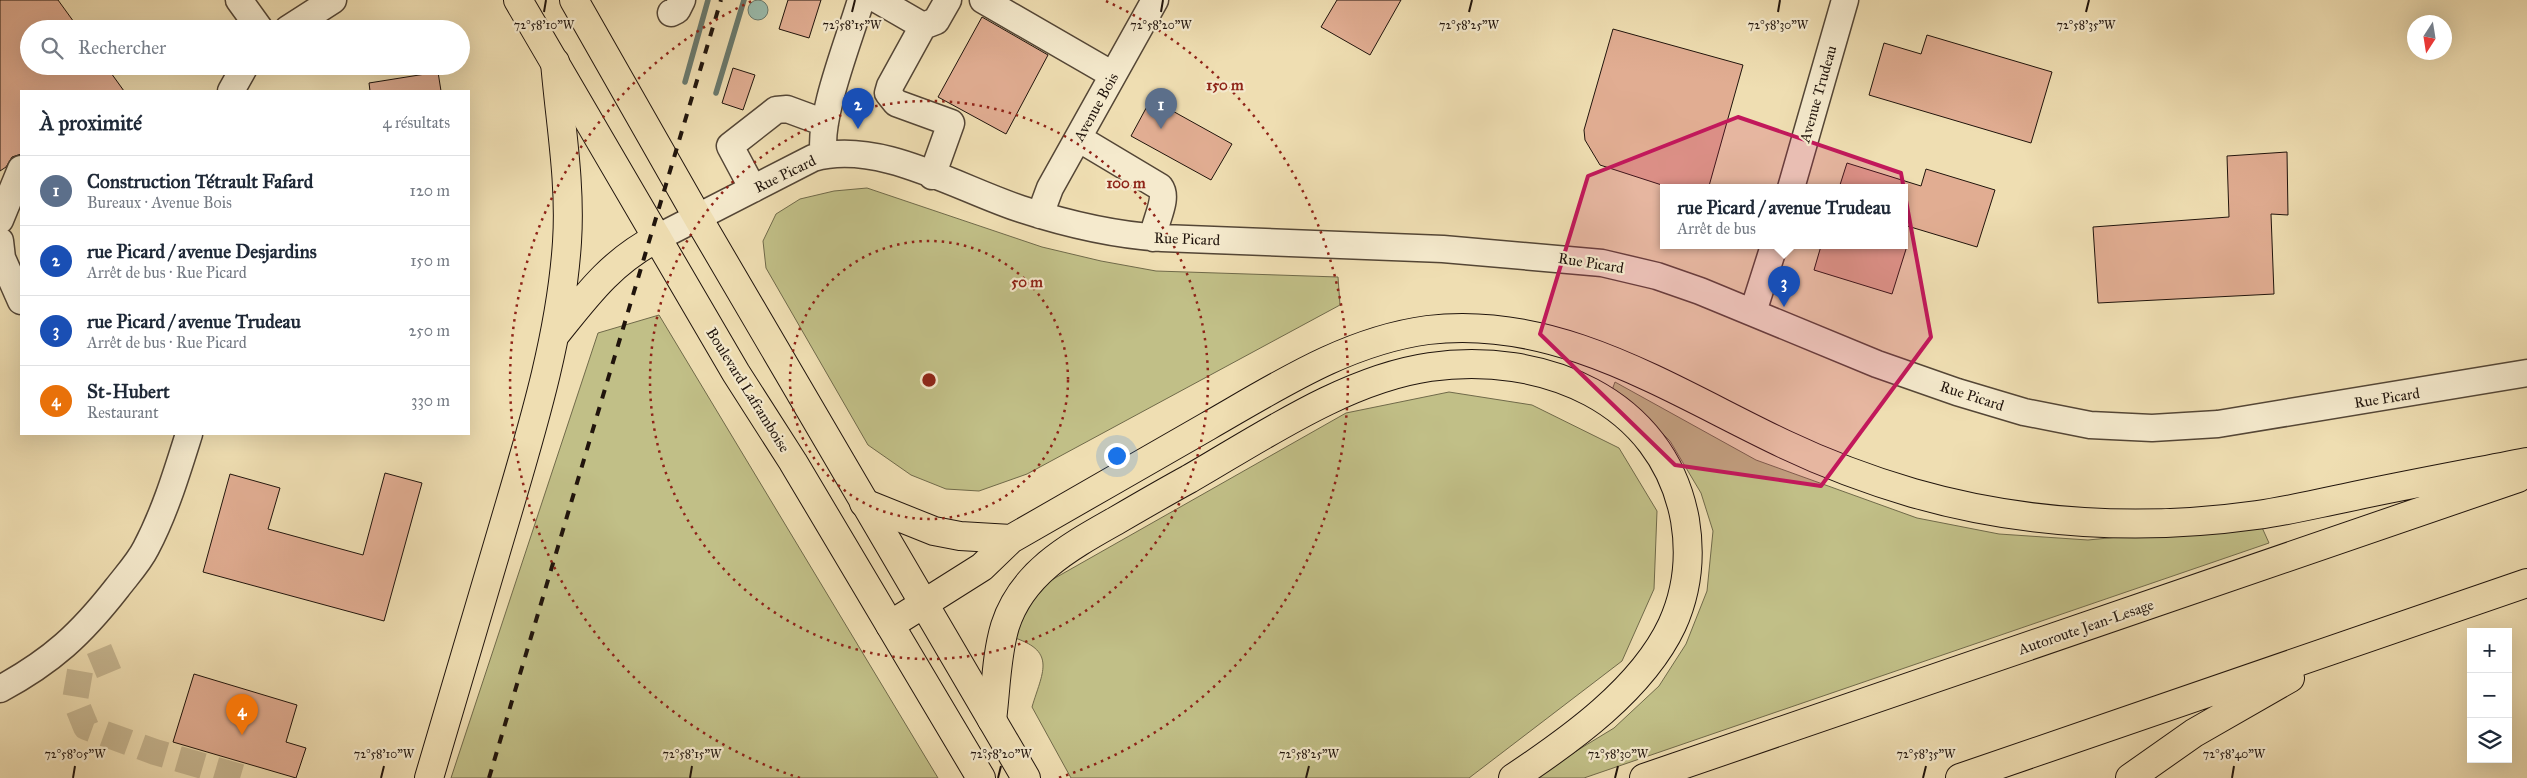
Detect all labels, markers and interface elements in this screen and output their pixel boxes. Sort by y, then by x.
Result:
north arrow [2407,15,2452,60]
text: 72°58'10"W [514,18,575,32]
text: 72°58'15"W [823,18,882,32]
text: 72°58'20"W [1130,18,1192,32]
text: 72°58'25"W [1439,18,1500,32]
text: 72°58'30"W [1748,18,1809,32]
text: 72°58'35"W [2057,18,2116,32]
search box [20,20,470,75]
icon: search [38,34,66,62]
text: Rechercher [78,36,166,59]
street label: Avenue Trudeau [1795,43,1840,145]
street label: Avenue Bois [1069,70,1122,145]
text: 150 m [1206,76,1244,94]
pin: 2 [842,88,874,129]
pin: 1 [1145,88,1177,129]
text: À proximité [40,110,142,136]
text: 4 résultats [383,113,450,132]
street label: Rue Picard [751,151,819,197]
text: Construction Tétrault Fafard [87,170,313,193]
text: 100 m [1106,174,1146,192]
text: 1 [53,181,59,200]
text: 120 m [410,181,450,200]
popup [1660,184,1908,249]
text: Bureaux · Avenue Bois [87,193,232,212]
text: rue Picard / avenue Trudeau [1677,196,1891,219]
text: Arrêt de bus [1677,219,1756,238]
street label: Rue Picard [1154,229,1221,249]
text: rue Picard / avenue Desjardins [87,240,317,263]
street label: Rue Picard [1557,249,1626,277]
text: 2 [52,251,60,270]
text: 150 m [410,251,450,270]
text: Arrêt de bus · Rue Picard [87,263,247,282]
pin: 3 [1768,266,1800,307]
text: 50 m [1011,273,1043,291]
text: rue Picard / avenue Trudeau [87,310,301,333]
text: 3 [53,321,59,340]
text: 250 m [409,321,450,340]
street label: Boulevard Laframboise [702,324,794,456]
text: Arrêt de bus · Rue Picard [87,333,247,352]
centre of rings [920,371,938,389]
street label: Rue Picard [1938,377,2007,415]
text: St-Hubert [87,380,170,403]
street label: Rue Picard [2353,384,2422,412]
text: 4 [52,391,60,410]
text: 330 m [411,391,450,410]
text: Restaurant [87,403,159,422]
your location [1104,443,1130,469]
street label: Autoroute Jean-Lesage [2015,595,2156,660]
map controls [2467,628,2512,763]
button: + [2467,628,2512,673]
button: − [2467,673,2512,718]
pin: 4 [226,694,258,735]
button: layers [2467,718,2512,763]
text: 72°58'05"W [44,747,106,761]
text: 72°58'10"W [354,747,415,761]
text: 72°58'15"W [663,747,722,761]
text: 72°58'20"W [970,747,1032,761]
text: 72°58'25"W [1279,747,1340,761]
text: 72°58'30"W [1588,747,1649,761]
text: 72°58'35"W [1897,747,1956,761]
text: 72°58'40"W [2203,747,2266,761]

